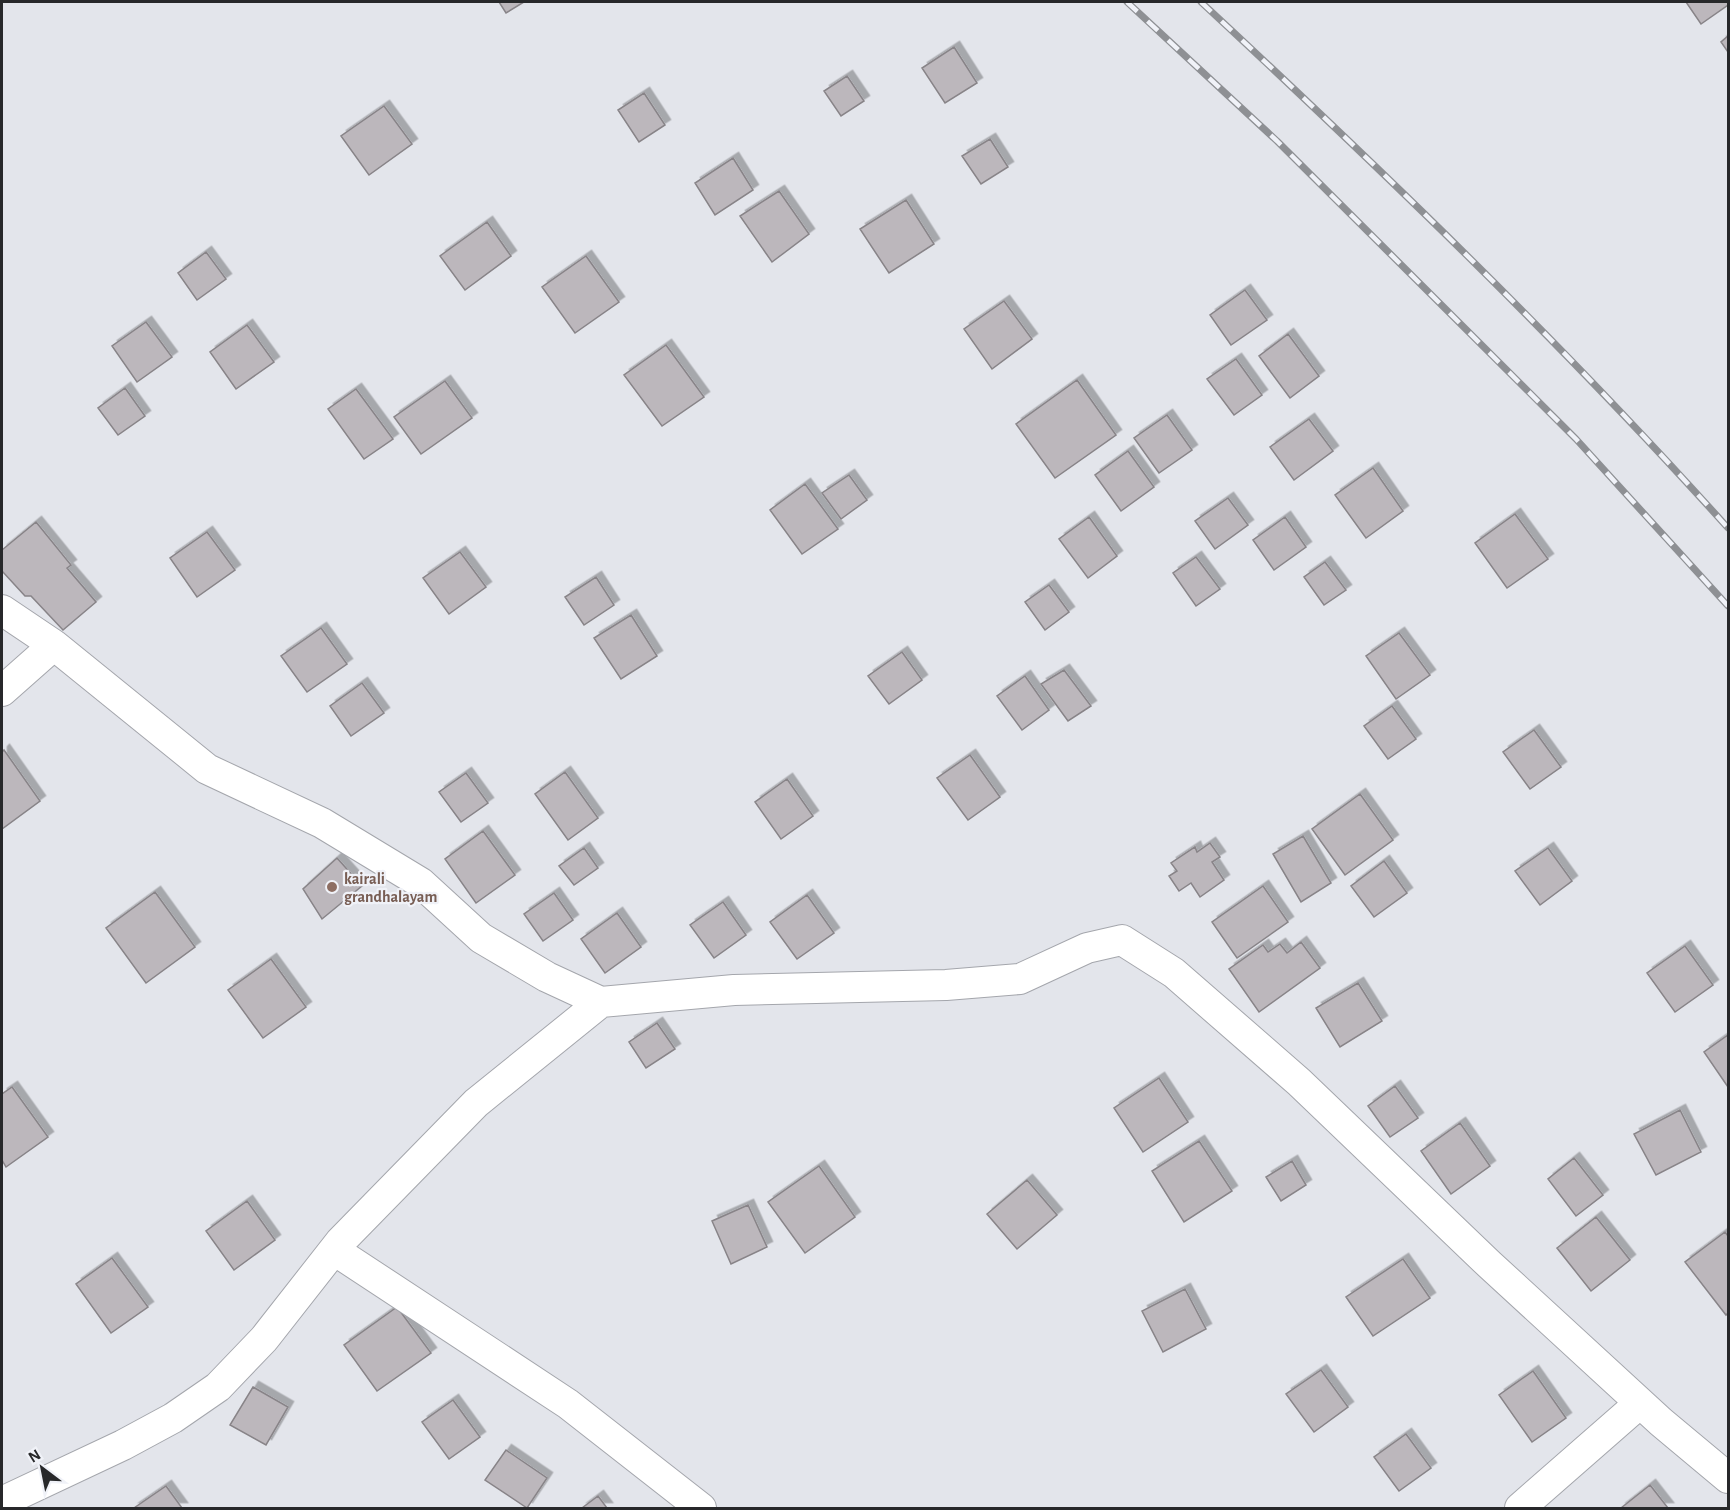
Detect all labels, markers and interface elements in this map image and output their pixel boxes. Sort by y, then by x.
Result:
place label: kairali grandhalayam [344,871,437,906]
marker: kairali grandhalayam [325,880,339,894]
north arrow [12,1438,72,1498]
text: N [26,1446,44,1466]

